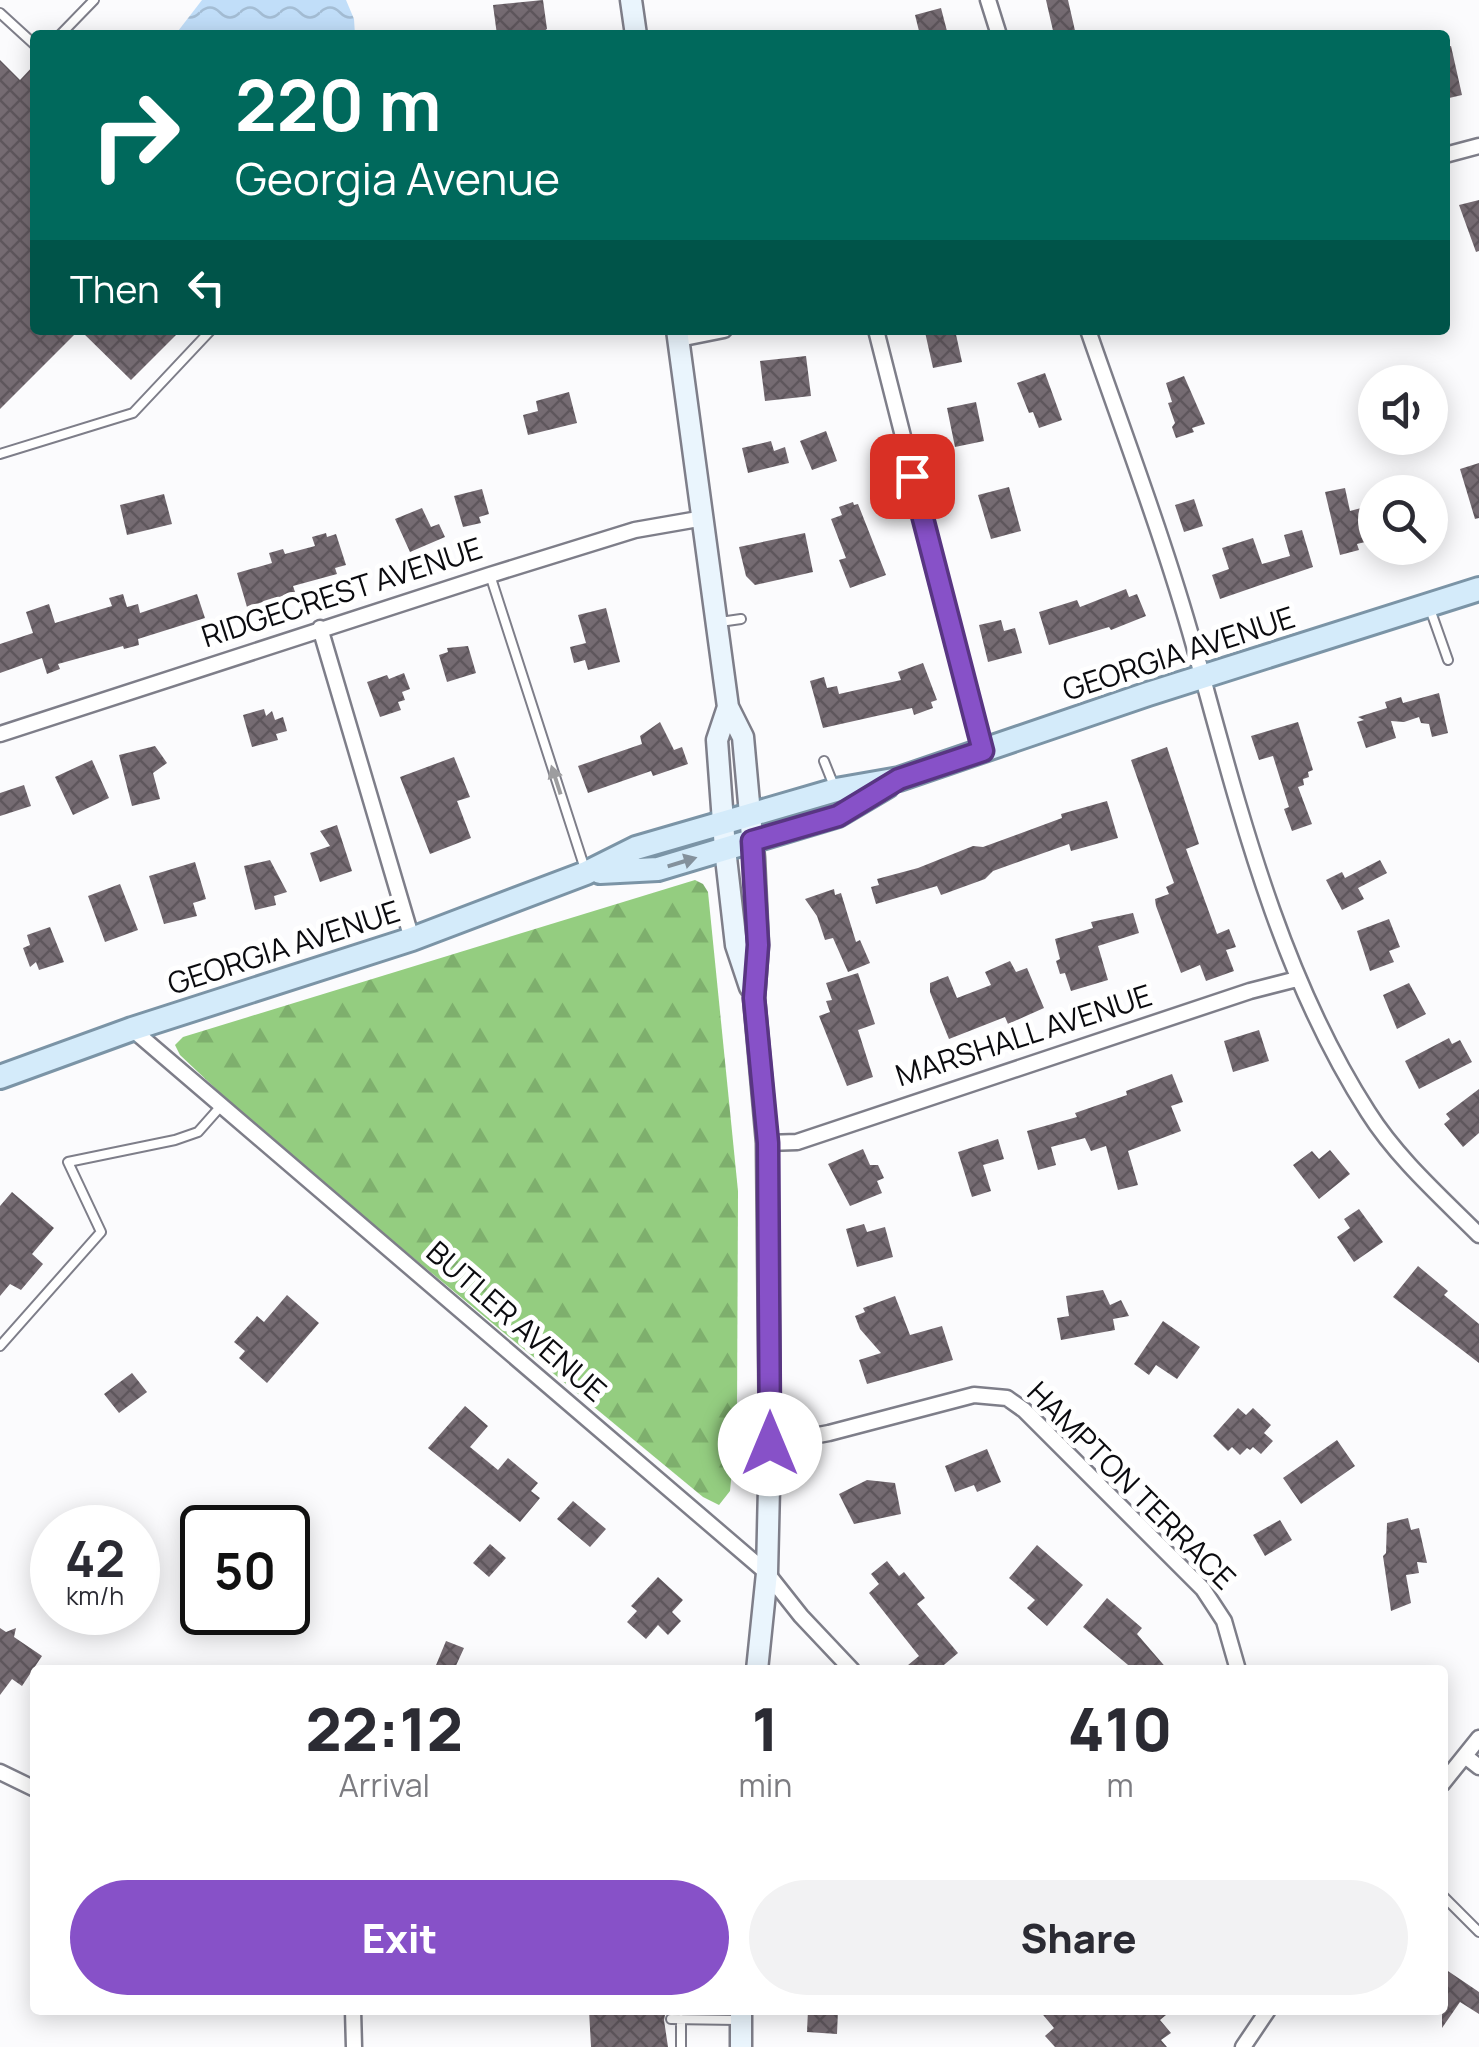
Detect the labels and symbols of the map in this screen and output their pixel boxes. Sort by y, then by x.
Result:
pin [870,434,955,519]
street label: RIDGECREST AVENUE [196,527,487,656]
street label: GEORGIA AVENUE [1057,596,1300,709]
one-way arrow [548,765,563,795]
one-way arrow [668,854,698,869]
street label: GEORGIA AVENUE [162,890,405,1003]
street label: MARSHALL AVENUE [890,974,1157,1095]
street label: BUTLER AVENUE [418,1231,616,1410]
street label: HAMPTON TERRACE [1019,1372,1245,1598]
position arrow [718,1392,822,1496]
speed limit sign: 50 [180,1505,310,1635]

